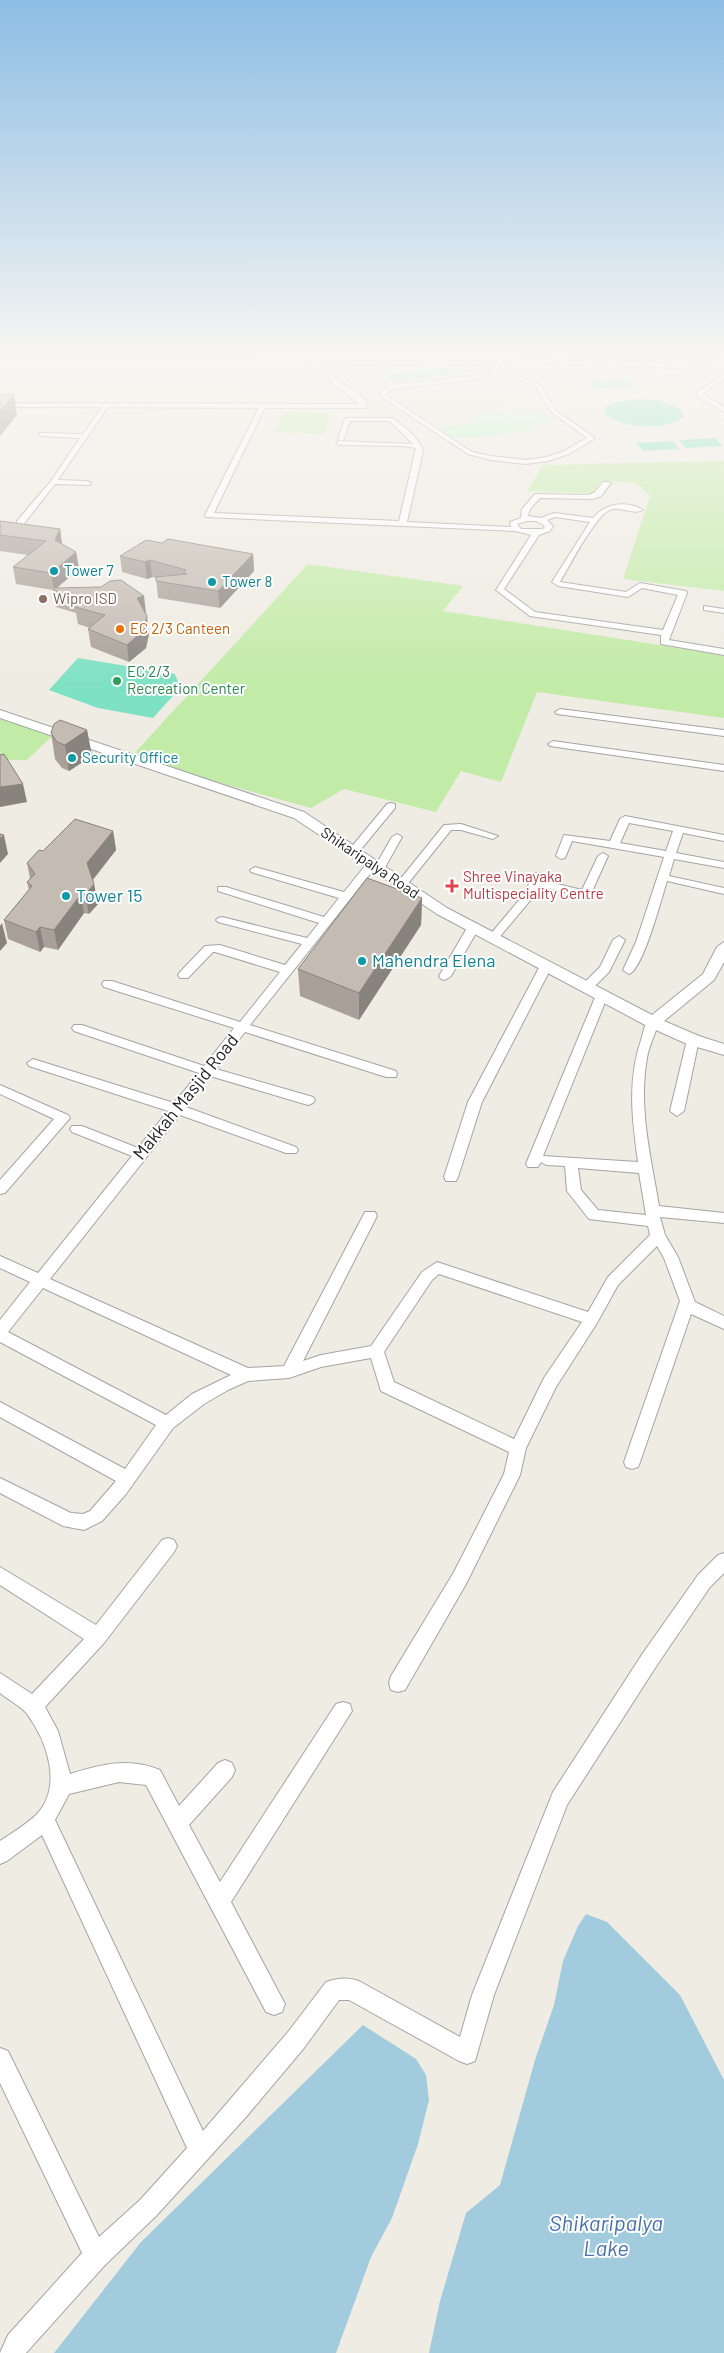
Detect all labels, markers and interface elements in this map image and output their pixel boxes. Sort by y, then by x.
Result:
place label: Tower 7 [64,561,113,579]
marker: Tower 7 [48,565,60,577]
place label: Tower 8 [222,572,272,590]
marker: Tower 8 [206,576,218,588]
place label: Wipro ISD [53,589,117,607]
marker: Wipro ISD [37,593,49,605]
place label: EC 2/3 Canteen [130,619,230,637]
marker: EC 2/3 Canteen [114,623,126,635]
place label: EC 2/3 Recreation Center [127,662,246,697]
marker: EC 2/3 Recreation Center [111,675,123,687]
place label: Security Office [82,748,178,766]
marker: Security Office [66,752,78,764]
street label: Shikaripalya Road [318,823,423,902]
place label: Shree Vinayaka Multispeciality Centre [463,867,604,902]
marker: Shree Vinayaka Multispeciality Centre [445,879,459,893]
place label: Tower 15 [76,884,142,906]
marker: Tower 15 [60,890,72,902]
place label: Mahendra Elena [372,949,495,971]
marker: Mahendra Elena [356,955,368,967]
street label: Makkah Masjid Road [128,1029,243,1164]
water label: Shikaripalya Lake [549,2209,663,2260]

